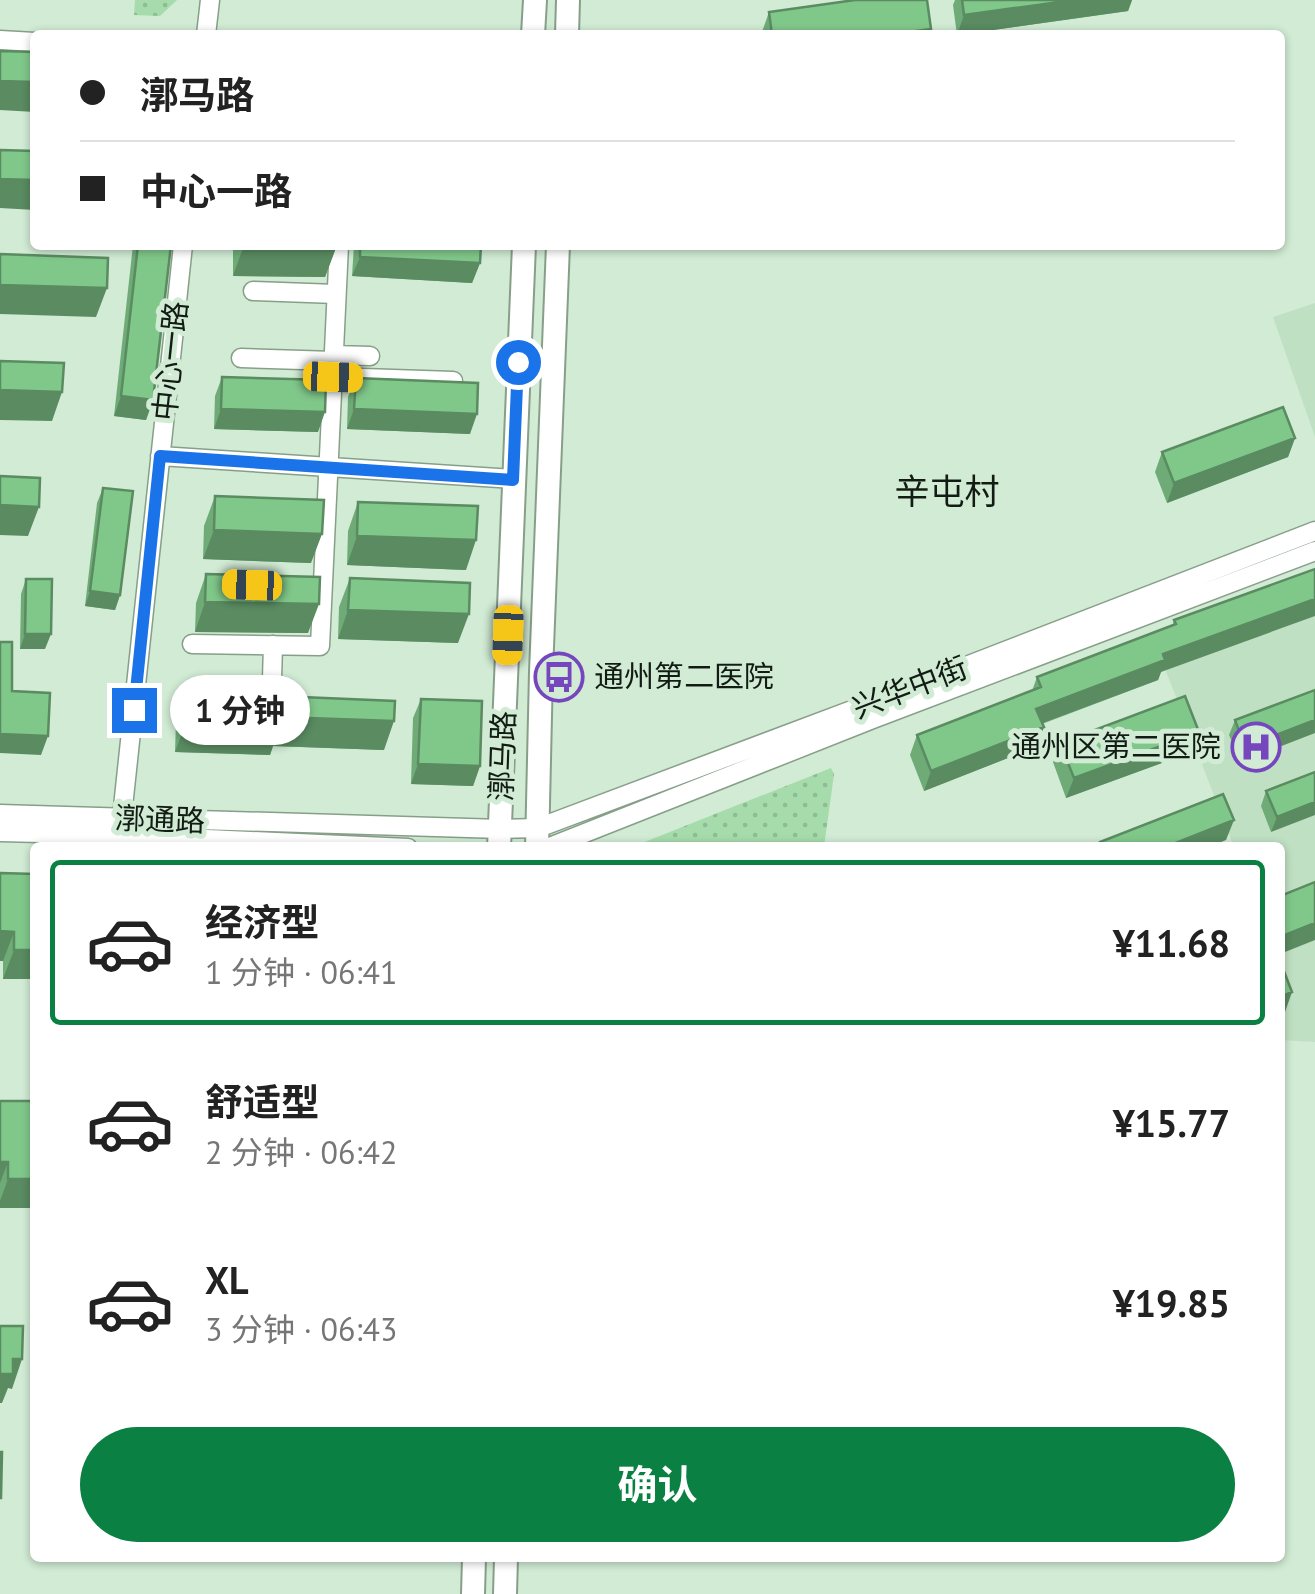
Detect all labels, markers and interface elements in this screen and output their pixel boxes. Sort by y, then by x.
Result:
text: 漷马路 [140,70,254,119]
text: 中心一路 [140,166,292,215]
street label: 中心一路 [144,299,195,423]
route start [496,340,541,385]
car [302,361,364,393]
district label: 辛屯村 [894,468,1000,514]
car [221,569,283,601]
car [492,604,524,666]
street label: 兴华中街 [846,647,972,726]
bus stop icon: 通州第二医院 [533,651,585,703]
place label: 通州第二医院 [594,656,774,695]
callout: 1 分钟 [169,675,309,745]
route end [112,688,157,733]
text: 1 分钟 [195,689,285,731]
street label: 漷马路 [480,710,523,802]
hospital icon: 通州区第二医院 [1230,721,1282,773]
place label: 通州区第二医院 [1011,726,1221,765]
street label: 漷通路 [114,797,206,840]
text: 经济型 [205,897,319,946]
icon: car [85,898,175,988]
text: ¥11.68 [1113,918,1230,967]
text: 1 分钟 · 06:41 [205,951,397,993]
text: 舒适型 [205,1077,319,1126]
icon: car [85,1078,175,1168]
text: ¥15.77 [1113,1098,1230,1147]
text: 2 分钟 · 06:42 [205,1131,397,1173]
text: XL [205,1255,249,1304]
icon: car [85,1258,175,1348]
text: ¥19.85 [1113,1278,1230,1327]
text: 3 分钟 · 06:43 [205,1308,397,1350]
button: 确认 [80,1427,1235,1542]

